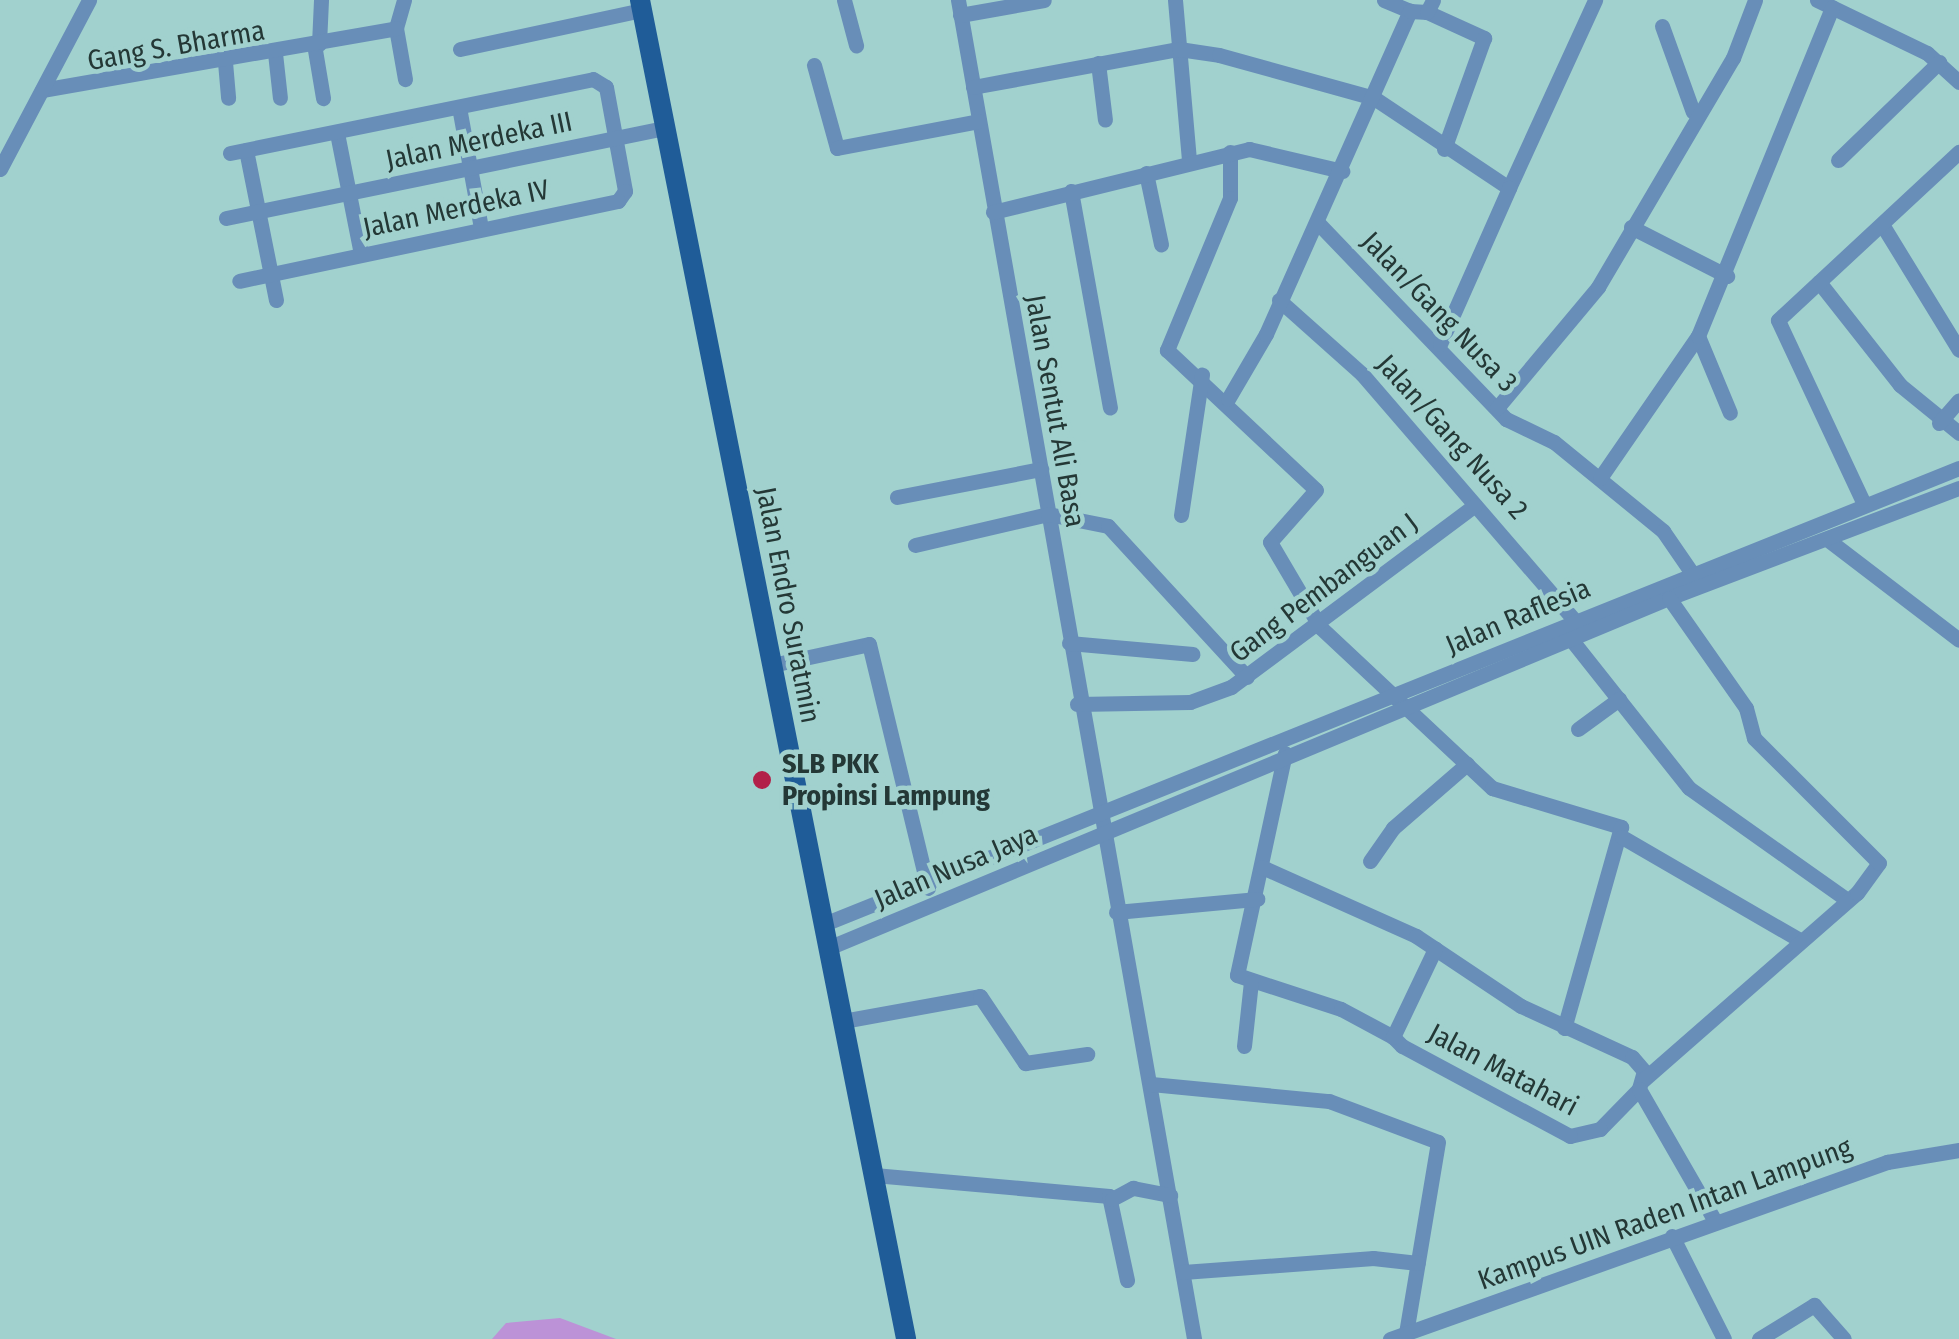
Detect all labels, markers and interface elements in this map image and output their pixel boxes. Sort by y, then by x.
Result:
street label: Gang S. Bharma [85,14,267,78]
street label: Jalan Merdeka III [383,105,575,177]
street label: Jalan Merdeka IV [360,173,552,245]
street label: Jalan/Gang Nusa 3 [1354,225,1524,399]
street label: Jalan Sentut Ali Basa [1018,292,1092,530]
street label: Jalan/Gang Nusa 2 [1369,348,1535,526]
street label: Jalan Endro Suratmin [749,484,827,726]
street label: Gang Pembanguan J [1223,506,1425,670]
street label: Jalan Raflesia [1441,571,1595,663]
place label: SLB PKK Propinsi Lampung [782,747,990,813]
marker: SLB PKK Propinsi Lampung [751,769,773,791]
street label: Jalan Nusa Jaya [869,818,1043,916]
street label: Jalan Matahari [1422,1016,1584,1124]
street label: Kampus UIN Raden Intan Lampung [1474,1131,1856,1297]

